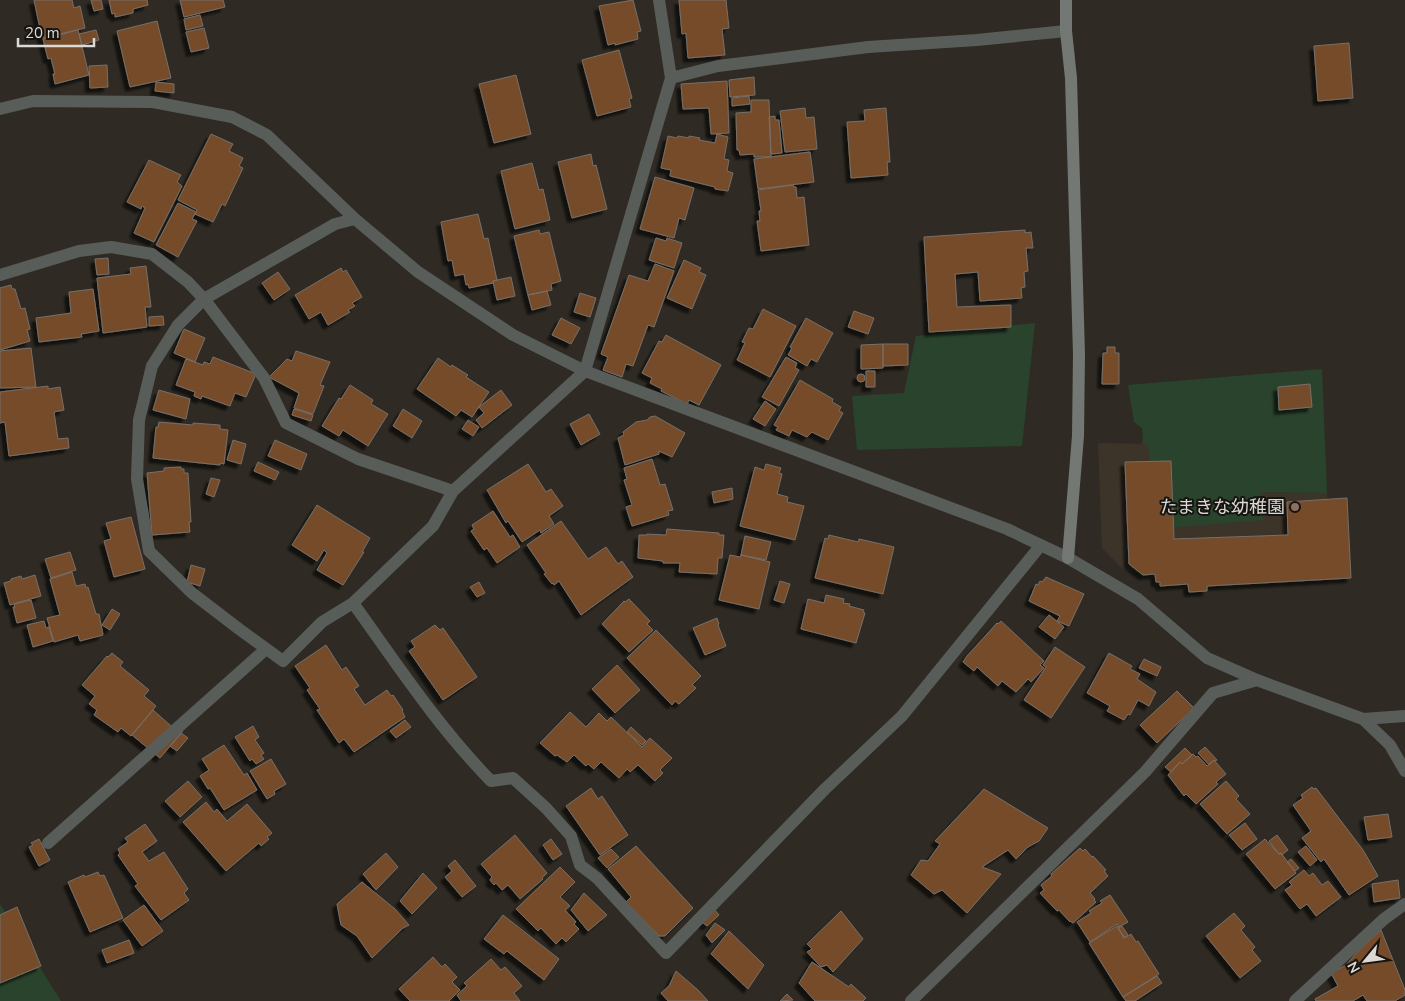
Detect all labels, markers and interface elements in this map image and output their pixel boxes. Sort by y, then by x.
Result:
scale bar [18,15,94,47]
text: 20 m [25,23,60,43]
place label: たまきな幼稚園 [1160,495,1285,519]
marker: たまきな幼稚園 [1289,501,1301,513]
north arrow [1340,936,1390,986]
text: N [1343,958,1365,976]

